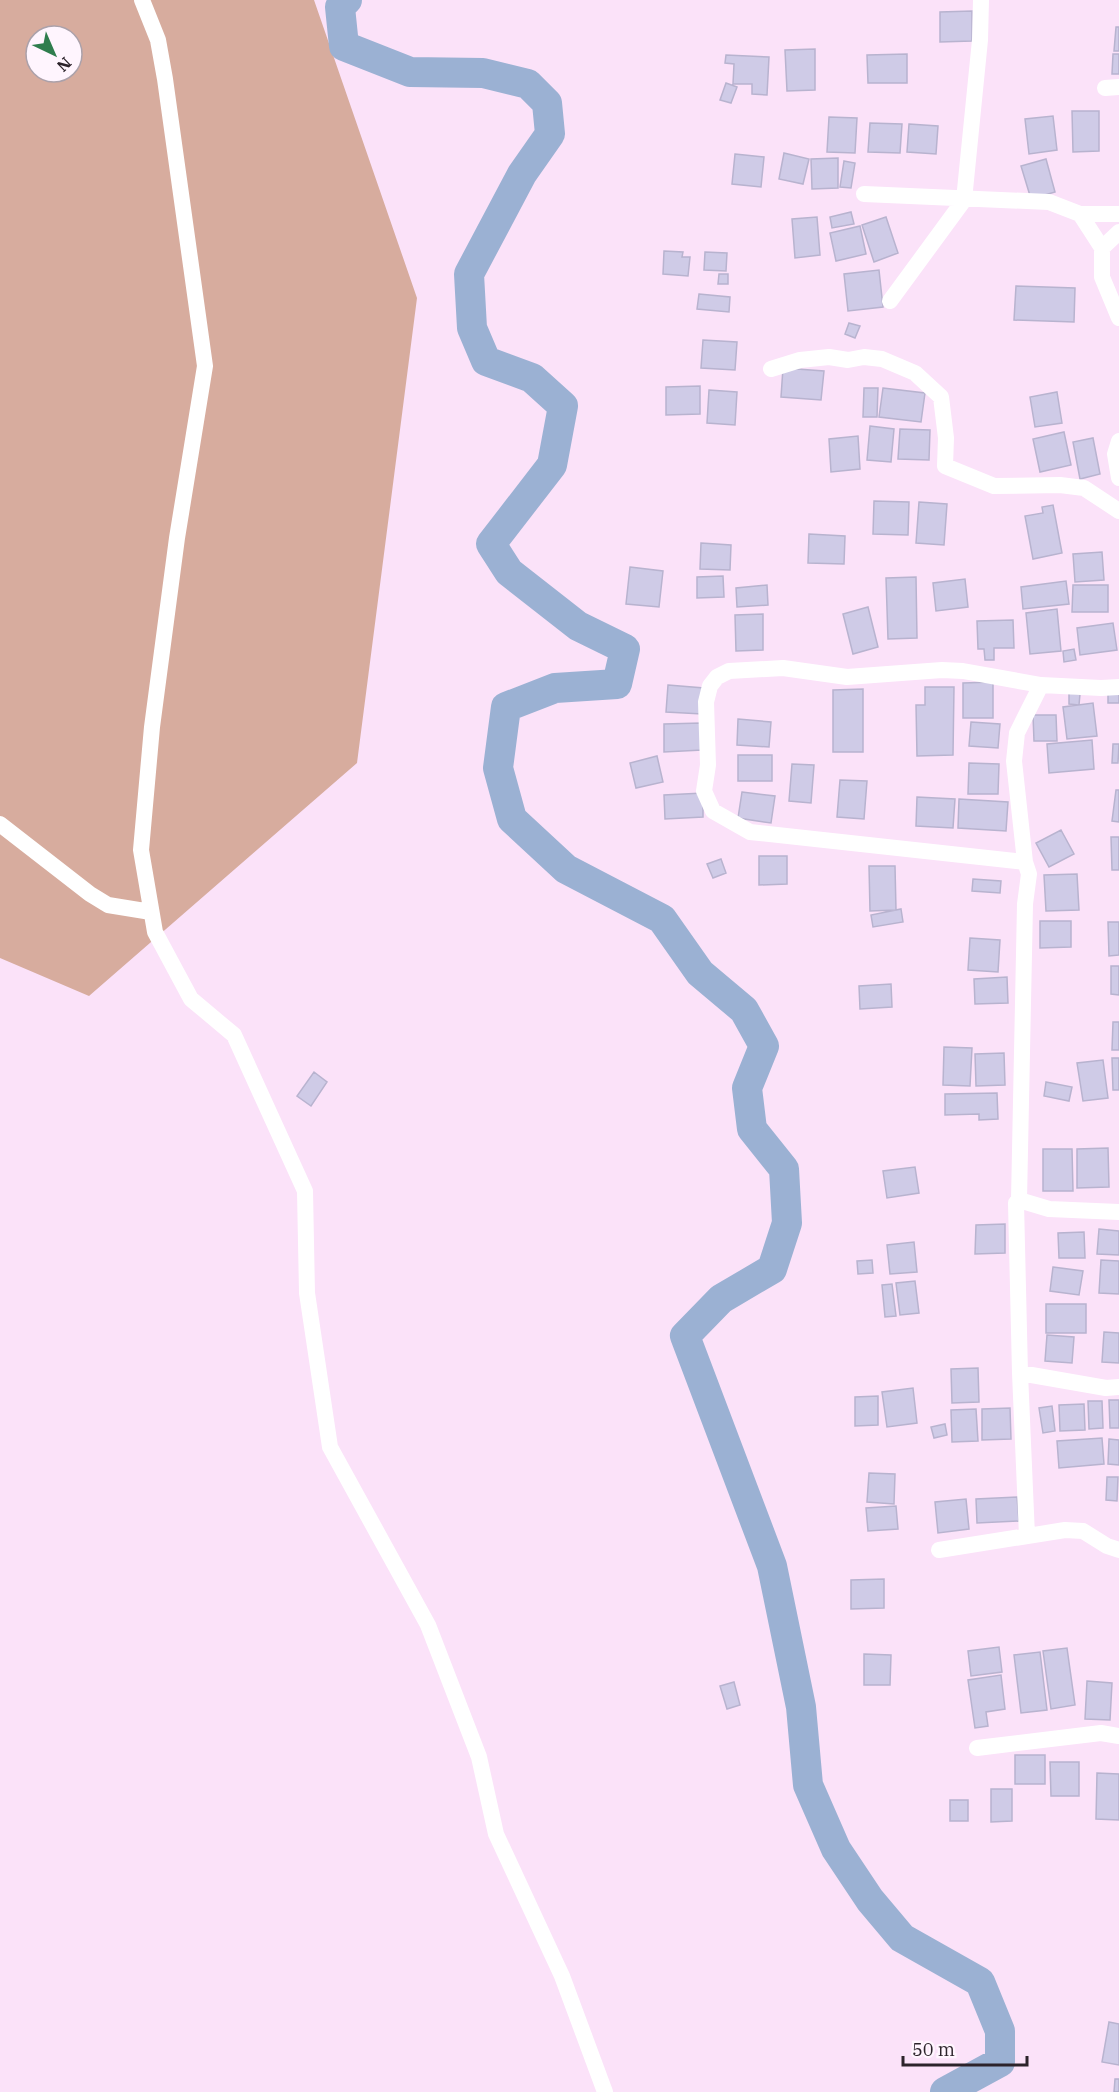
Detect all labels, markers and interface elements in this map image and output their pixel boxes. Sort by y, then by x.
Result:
north arrow [24,24,84,84]
text: N [53,53,76,76]
scale bar [903,2029,1028,2067]
text: 50 m [912,2038,955,2061]

